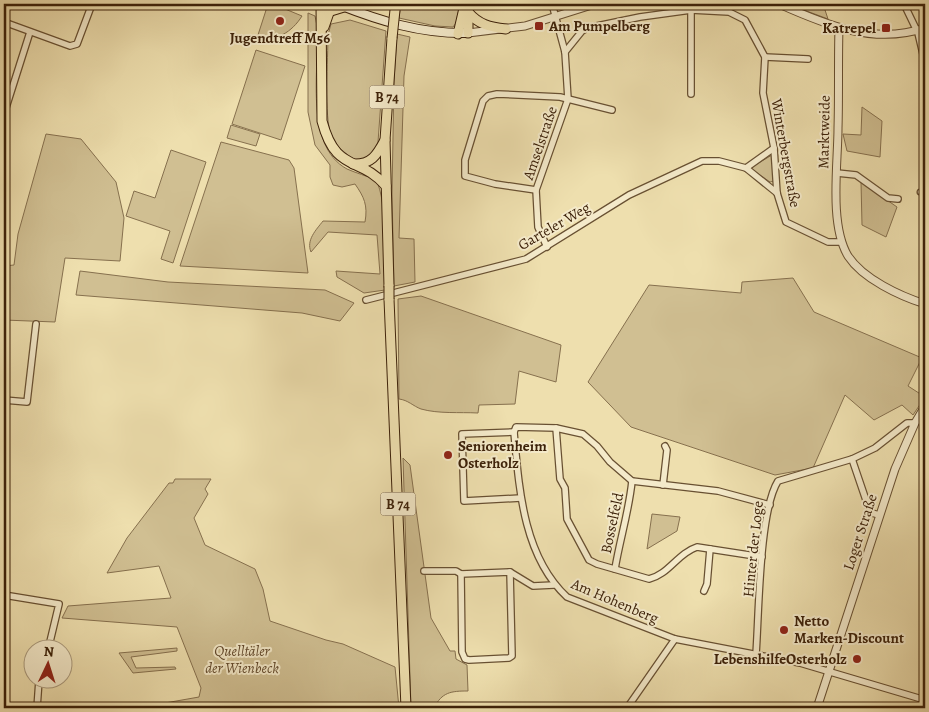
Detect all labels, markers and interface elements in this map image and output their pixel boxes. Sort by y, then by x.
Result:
marker: Jugendtreff M56 [274,15,286,27]
place label: Am Pumpelberg [548,16,650,36]
place label: Katrepel [822,18,876,38]
marker: Am Pumpelberg [533,20,545,32]
marker: Katrepel [880,22,892,34]
place label: Jugendtreff M56 [230,28,330,48]
road number: B 74 [370,85,404,108]
street label: Marktweide [813,95,835,169]
street label: Winterbergstraße [766,96,805,209]
street label: Amselstraße [518,103,562,183]
street label: Garteler Weg [514,197,594,255]
place label: Seniorenheim Osterholz [458,436,547,473]
marker: Seniorenheim Osterholz [442,449,454,461]
street label: Bosselfeld [596,490,628,555]
street label: Loger Straße [838,491,882,573]
road number: B 74 [380,492,416,516]
street label: Hinter der Loge [738,500,768,598]
street label: Am Hohenberg [567,573,662,629]
place label: Netto Marken-Discount [794,611,904,648]
marker: Netto Marken-Discount [778,624,790,636]
north arrow [22,640,72,690]
park label: Quelltäler der Wienbeck [205,641,279,678]
text: N [43,642,55,661]
place label: LebenshilfeOsterholz [714,649,847,669]
marker: LebenshilfeOsterholz [851,653,863,665]

